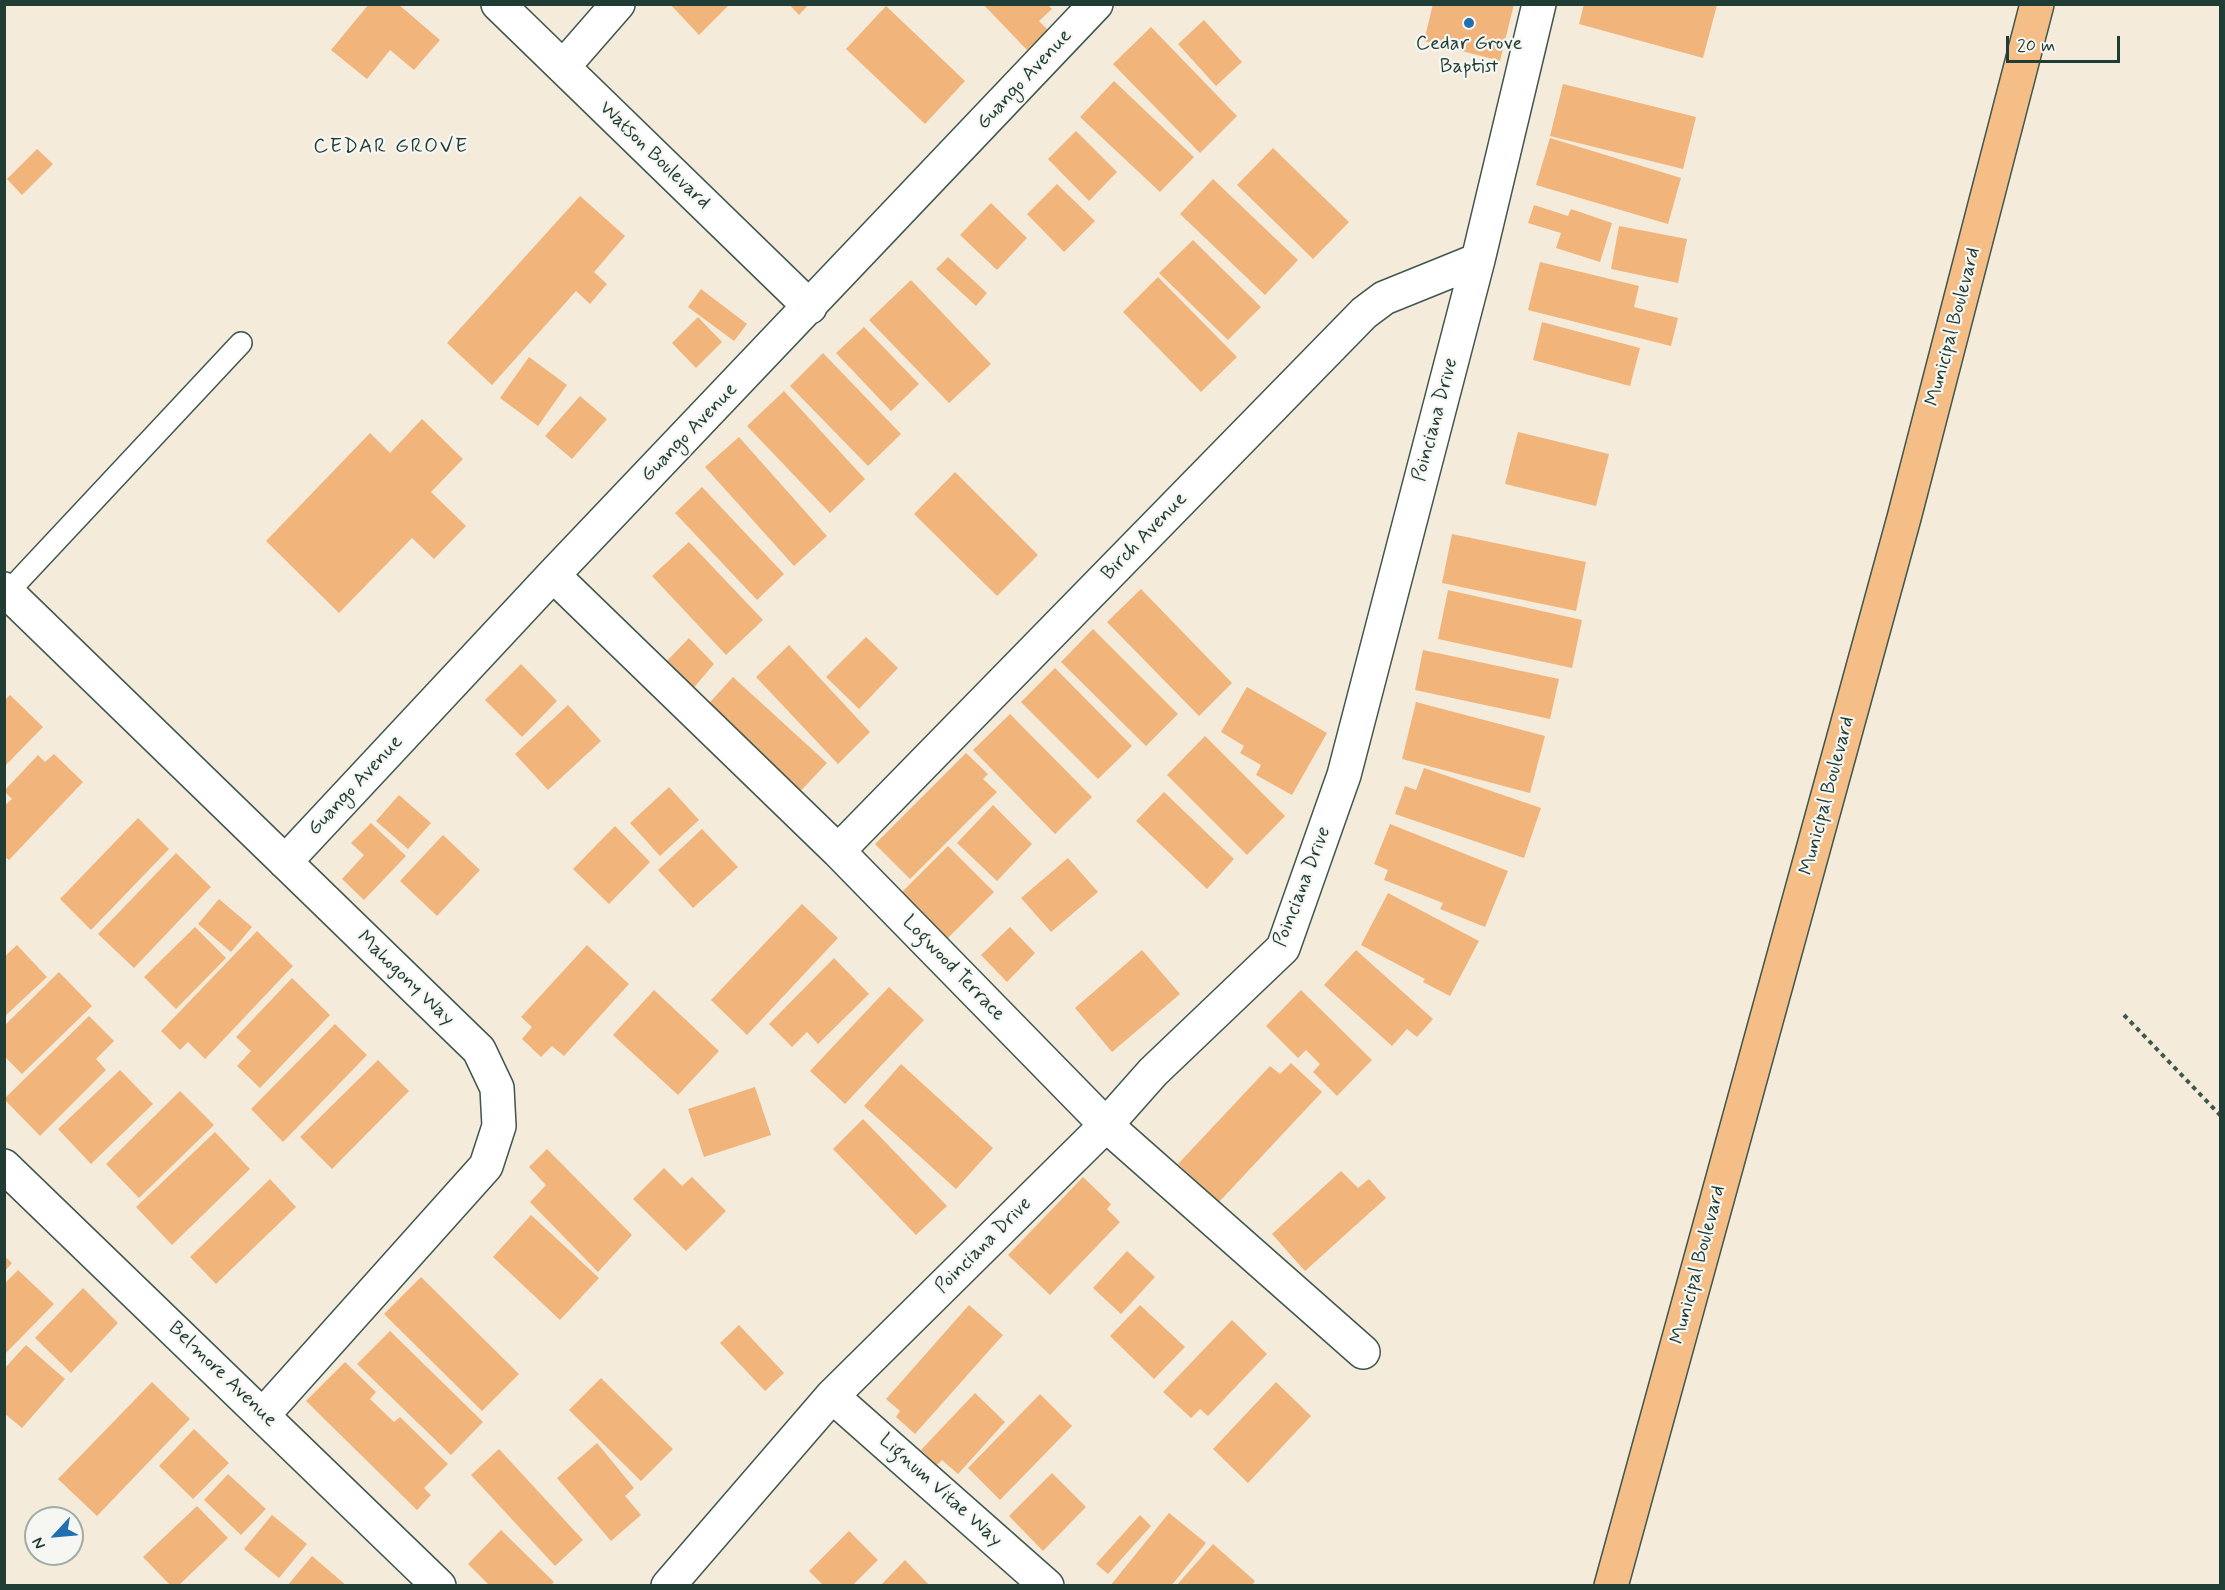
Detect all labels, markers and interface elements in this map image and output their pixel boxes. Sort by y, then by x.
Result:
marker: Cedar Grove Baptist [1462,16,1476,30]
scale bar [2009,24,2123,62]
street label: Guango Avenue [972,25,1078,135]
place label: Cedar Grove Baptist [1416,33,1522,80]
text: 20 m [2017,34,2055,58]
street label: Watson Boulevard [593,97,715,215]
district label: CEDAR GROVE [311,135,471,161]
street label: Municipal Boulevard [1921,245,1987,409]
street label: Poinciana Drive [1408,356,1464,484]
street label: Guango Avenue [637,378,743,488]
street label: Birch Avenue [1097,488,1193,586]
street label: Municipal Boulevard [1795,714,1861,878]
street label: Guango Avenue [303,731,409,841]
street label: Poinciana Drive [1269,824,1337,950]
street label: Logwood Terrace [896,911,1010,1027]
street label: Mahogony Way [351,926,459,1032]
street label: Municipal Boulevard [1666,1183,1732,1347]
street label: Poinciana Drive [931,1193,1037,1299]
street label: Belmore Avenue [163,1317,281,1433]
street label: Lignum Vitae Way [873,1429,1007,1553]
north arrow [24,1506,84,1566]
text: N [27,1534,51,1553]

